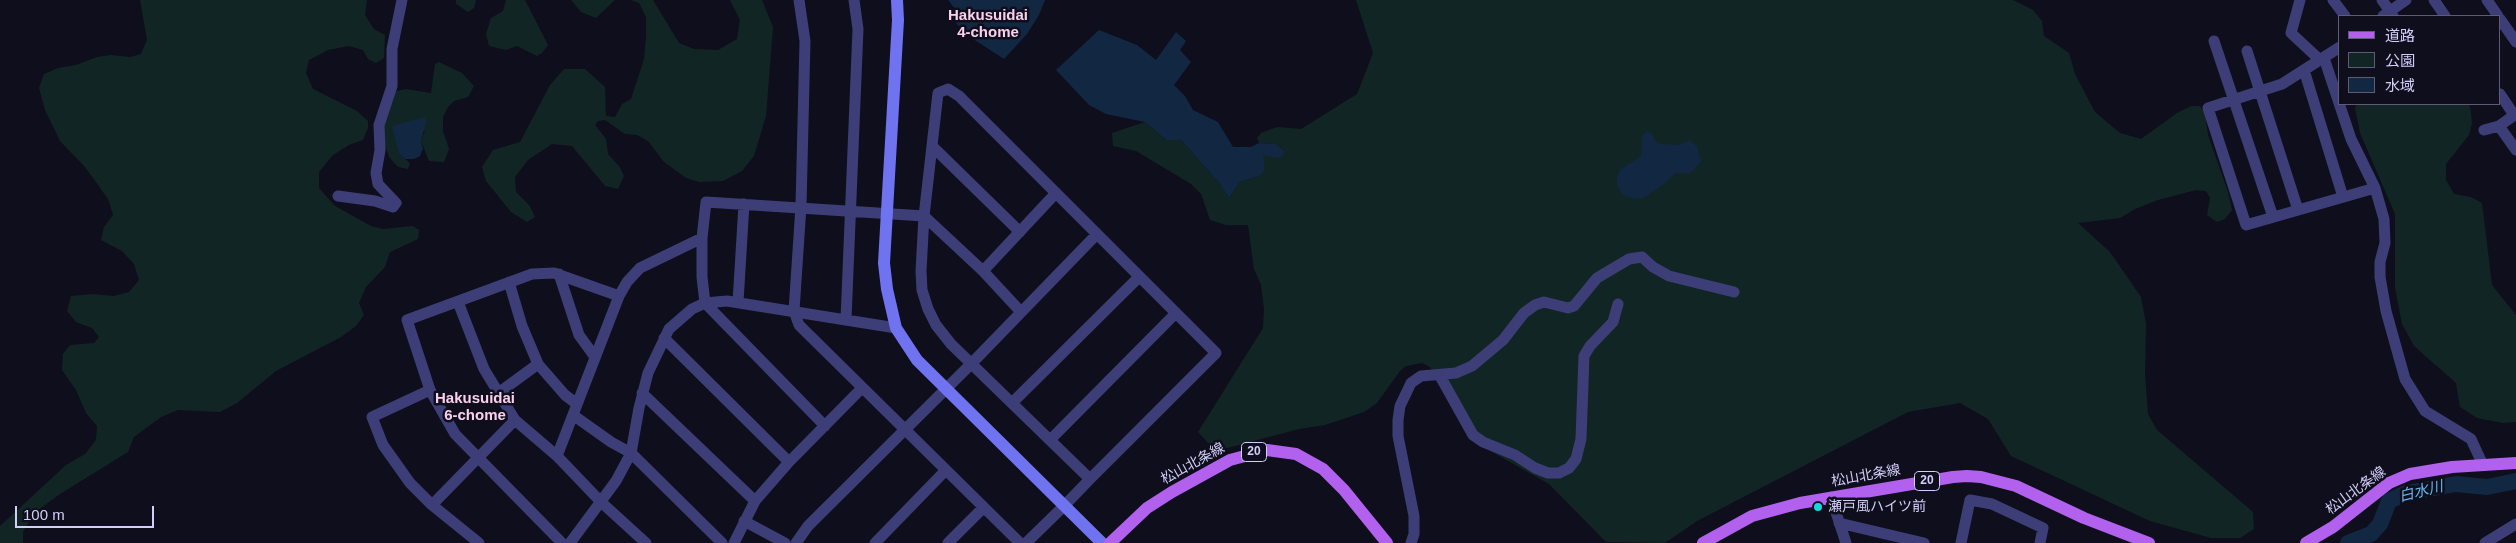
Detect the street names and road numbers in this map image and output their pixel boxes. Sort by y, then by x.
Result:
street label: 松山北条線 [1158,440,1228,488]
road number: 20 [1242,442,1266,462]
street label: 松山北条線 [1830,462,1902,490]
street label: 松山北条線 [2323,464,2389,518]
road number: 20 [1914,472,1940,491]

